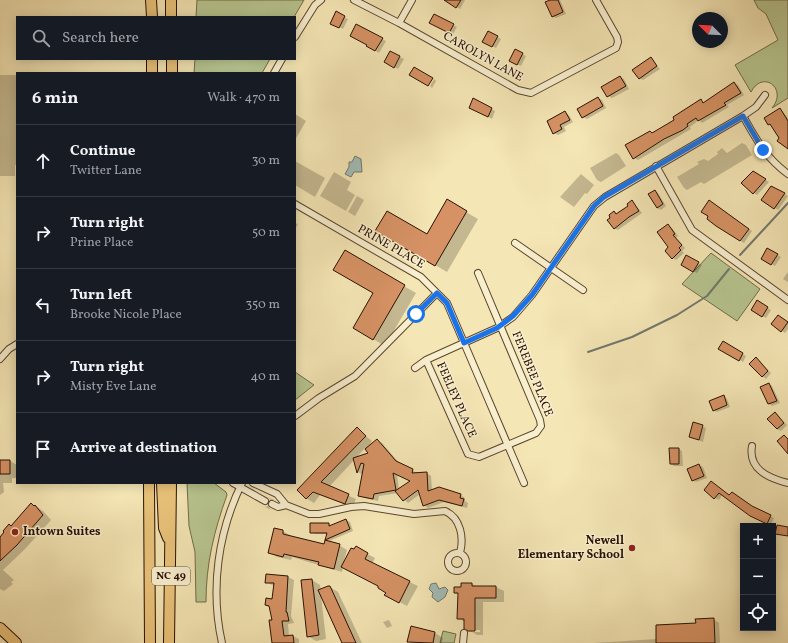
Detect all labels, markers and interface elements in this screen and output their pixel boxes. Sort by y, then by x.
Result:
north arrow [692,12,728,48]
search box [16,16,296,60]
icon: search [30,27,52,49]
text: Search here [62,28,139,49]
street label: CAROLYN LANE [440,28,526,86]
text: 6 min [32,87,78,110]
text: Walk · 470 m [207,89,280,107]
text: Continue [70,141,135,162]
route end [754,141,772,159]
icon: ahead [32,150,54,172]
text: 30 m [252,152,280,170]
text: Twitter Lane [70,162,142,180]
text: Turn right [70,213,144,234]
street label: PRINE PLACE [355,221,427,273]
icon: right [32,222,54,244]
text: 50 m [252,224,280,242]
text: Prine Place [70,234,133,252]
text: Turn left [70,285,132,306]
icon: left [32,294,54,316]
text: 350 m [245,296,280,314]
route start [407,305,425,323]
text: Brooke Nicole Place [70,306,182,324]
street label: FEREBEE PLACE [508,329,556,419]
text: Turn right [70,357,144,378]
street label: FEELEY PLACE [432,360,480,440]
icon: right [32,366,54,388]
text: 40 m [251,368,280,386]
text: Misty Eve Lane [70,378,156,396]
icon: arrive [32,438,54,460]
text: Arrive at destination [70,438,217,459]
map controls [740,523,776,631]
button: + [740,523,776,559]
place label: Intown Suites [23,524,101,540]
marker: Intown Suites [10,527,20,537]
place label: Newell Elementary School [518,533,624,563]
marker: Newell Elementary School [627,543,637,553]
button: − [740,559,776,595]
road number: NC 49 [152,567,190,585]
button: locate [740,595,776,631]

